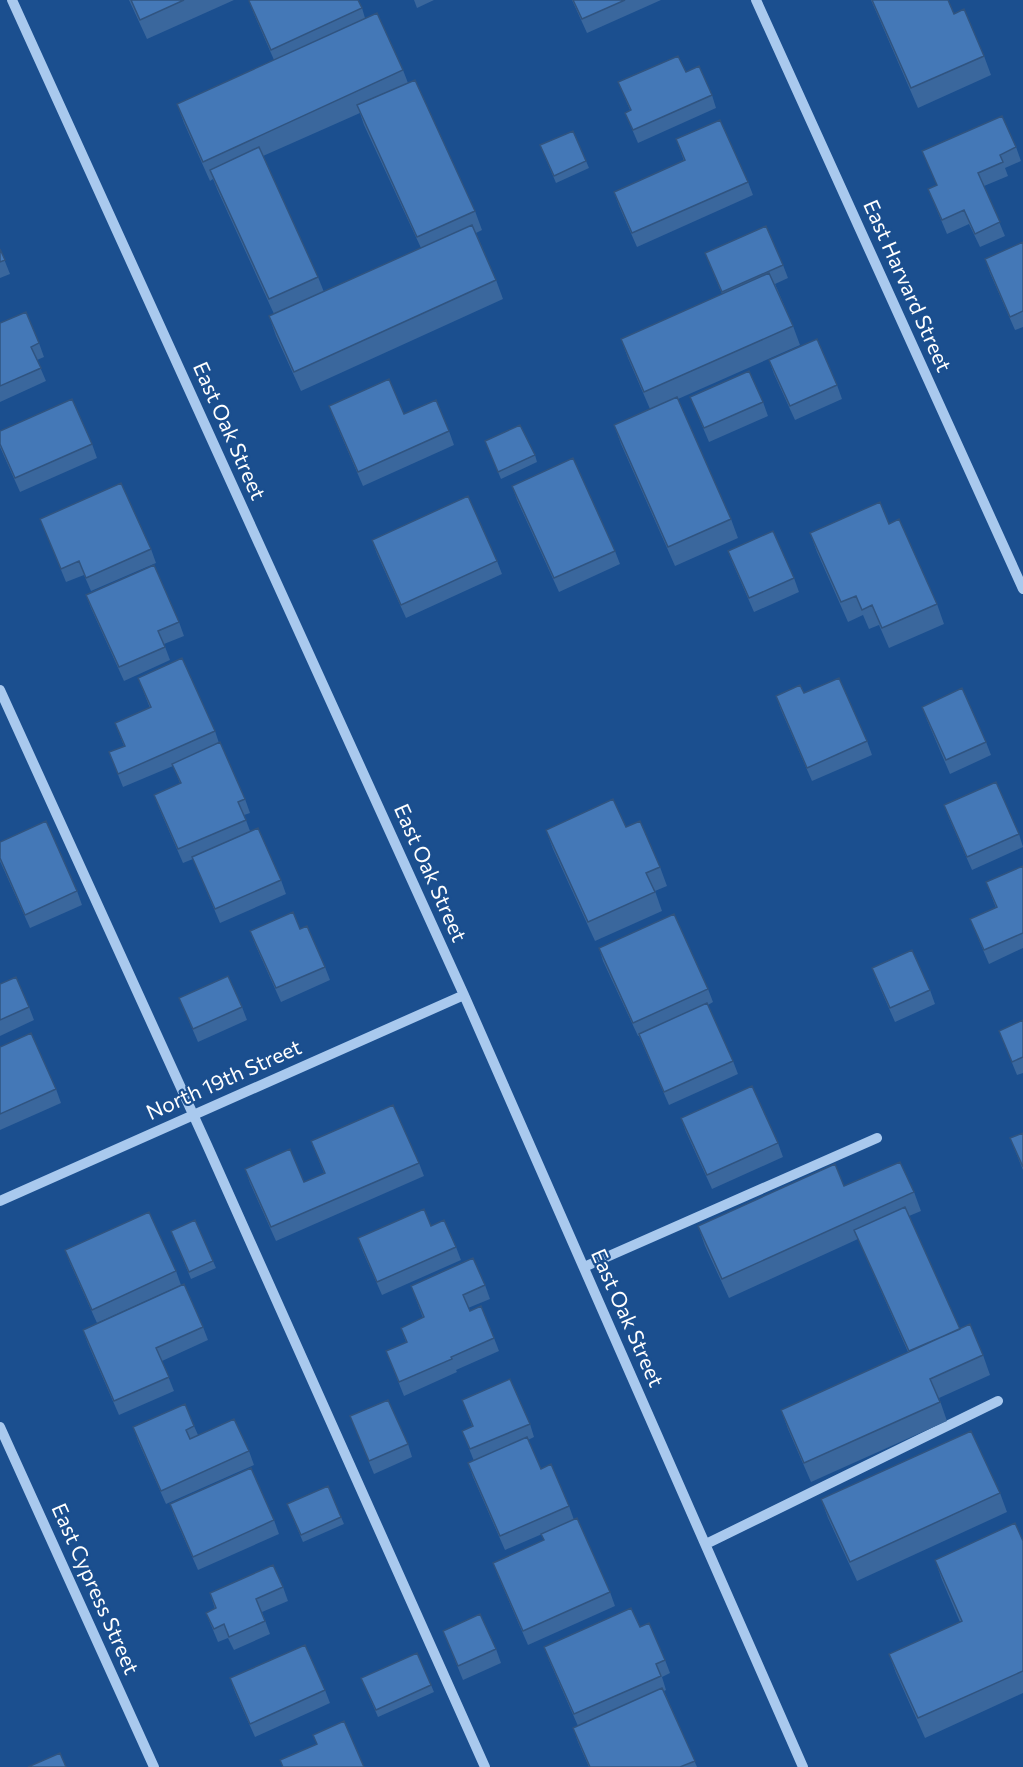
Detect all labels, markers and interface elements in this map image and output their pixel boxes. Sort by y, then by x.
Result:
street label: East Harvard Street [859,195,958,375]
street label: East Oak Street [189,357,272,503]
street label: East Oak Street [390,799,473,945]
street label: North 19th Street [142,1033,305,1124]
street label: East Oak Street [587,1244,670,1390]
street label: East Cypress Street [47,1499,145,1678]

